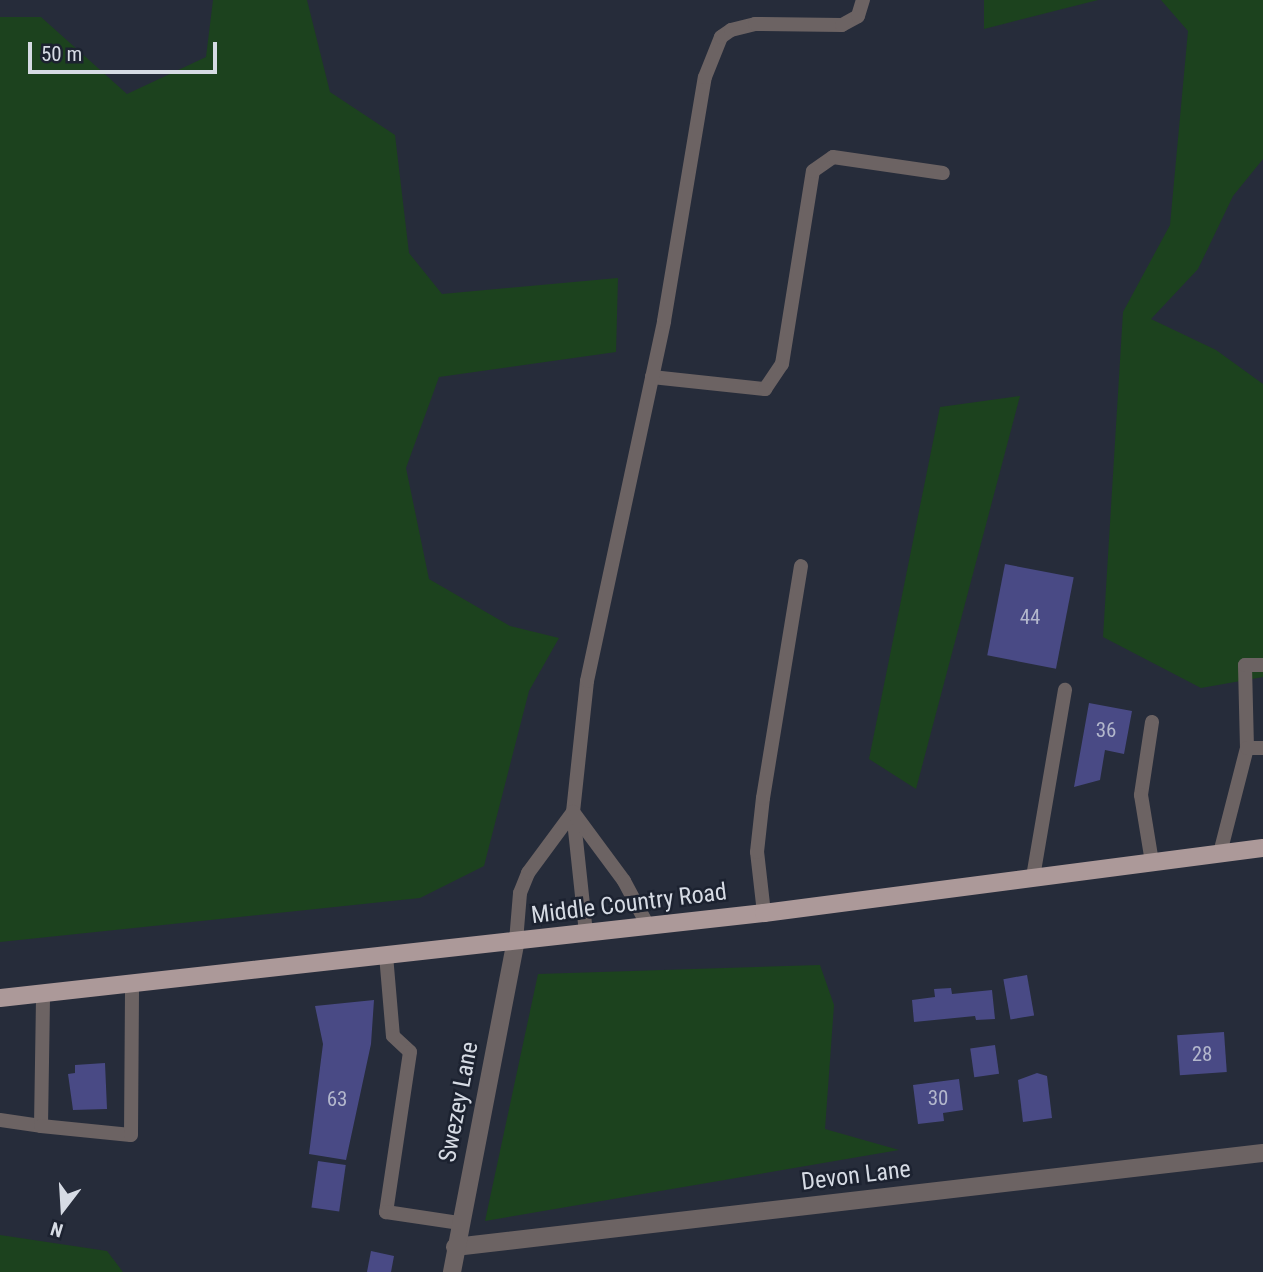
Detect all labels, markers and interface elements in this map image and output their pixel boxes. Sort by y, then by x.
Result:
scale bar [32,28,220,72]
text: 50 m [41,42,82,66]
house number: 44 [1020,604,1040,630]
house number: 36 [1096,717,1116,743]
street label: Middle Country Road [530,878,728,930]
street label: Swezey Lane [433,1039,485,1165]
house number: 28 [1192,1041,1212,1067]
house number: 30 [928,1085,948,1111]
house number: 63 [327,1086,347,1112]
street label: Devon Lane [800,1155,912,1197]
north arrow [28,1174,98,1244]
text: N [48,1217,66,1242]

